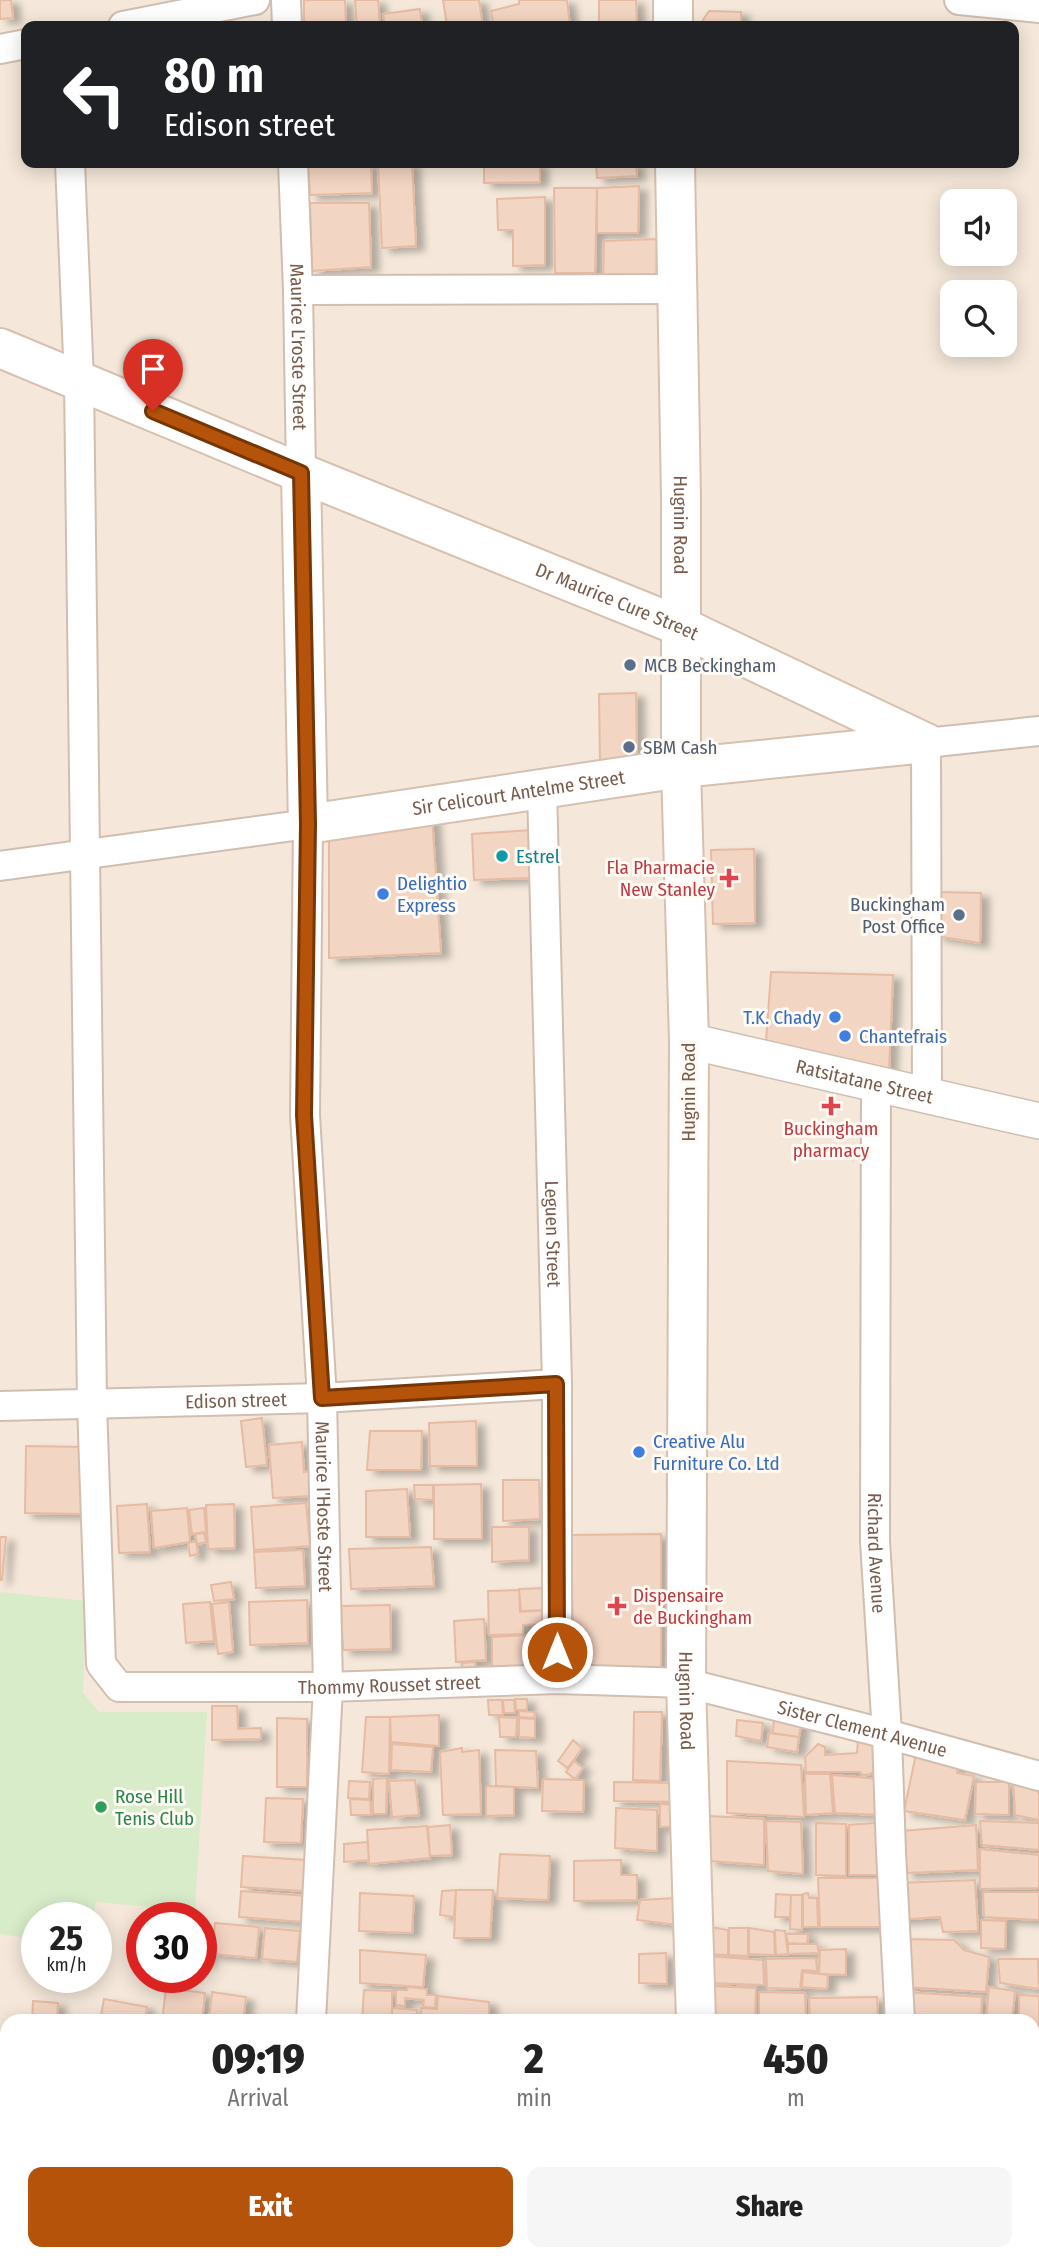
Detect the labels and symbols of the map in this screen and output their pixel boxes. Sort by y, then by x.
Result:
street label: Maurice L'roste Street [285,263,312,431]
pin [123,339,183,411]
street label: Hugnin Road [669,475,693,574]
street label: Dr Maurice Cure Street [532,558,703,645]
place label: MCB Beckingham [644,654,776,677]
marker: MCB Beckingham [622,657,638,673]
place label: SBM Cash [643,736,718,759]
marker: SBM Cash [621,739,637,755]
street label: Sir Celicourt Antelme Street [411,765,627,820]
place label: Estrel [516,845,560,868]
marker: Estrel [494,848,510,864]
place label: Fla Pharmacie New Stanley [606,856,716,901]
marker: Fla Pharmacie New Stanley [721,870,737,886]
place label: Delightio Express [397,872,467,917]
marker: Delightio Express [375,886,391,902]
place label: Buckingham Post Office [850,893,945,938]
marker: Buckingham Post Office [951,907,967,923]
place label: T.K. Chady [743,1006,822,1029]
marker: T.K. Chady [827,1009,843,1025]
place label: Chantefrais [859,1025,947,1048]
marker: Chantefrais [837,1028,853,1044]
street label: Hugnin Road [677,1042,700,1142]
street label: Ratsitatane Street [794,1054,936,1108]
marker: Buckingham pharmacy [823,1098,839,1114]
place label: Buckingham pharmacy [784,1117,878,1162]
street label: Leguen Street [540,1180,566,1288]
street label: Edison street [185,1387,288,1413]
street label: Maurice I'Hoste Street [311,1421,338,1593]
place label: Creative Alu Furniture Co. Ltd [653,1430,780,1475]
marker: Creative Alu Furniture Co. Ltd [631,1444,647,1460]
street label: Richard Avenue [863,1493,891,1614]
place label: Dispensaire de Buckingham [633,1584,752,1629]
marker: Dispensaire de Buckingham [607,1596,627,1616]
position arrow [520,1615,594,1689]
street label: Hugnin Road [674,1651,699,1751]
street label: Thommy Rousset street [298,1670,482,1699]
street label: Sister Clement Avenue [775,1695,950,1762]
place label: Rose Hill Tenis Club [115,1785,194,1830]
marker: Rose Hill Tenis Club [93,1799,109,1815]
speed limit sign: 30 [126,1902,217,1993]

